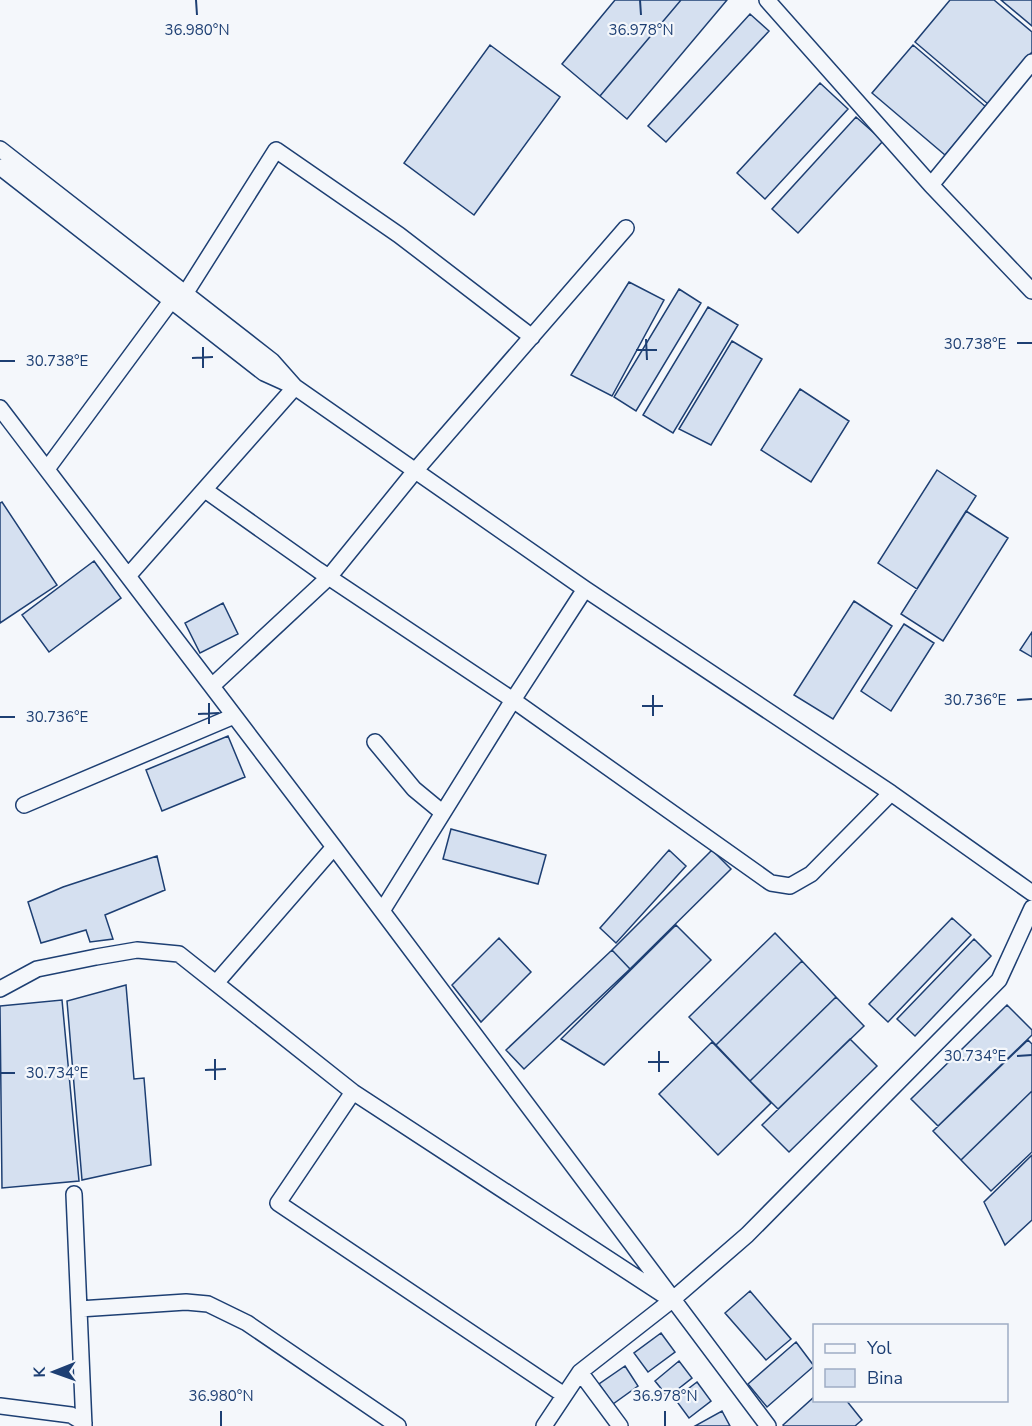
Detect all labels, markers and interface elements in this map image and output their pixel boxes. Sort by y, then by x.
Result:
text: 36.980°N [164,20,230,40]
text: 36.978°N [608,20,674,40]
text: 30.738°E [944,334,1006,354]
text: 30.738°E [26,351,88,371]
text: 30.736°E [944,690,1006,710]
text: 30.736°E [26,707,88,727]
text: 30.734°E [944,1046,1006,1066]
text: 30.734°E [26,1063,88,1083]
legend [813,1324,1008,1402]
text: Yol [866,1336,892,1360]
north arrow [24,1342,84,1402]
text: K [29,1365,51,1378]
text: Bina [867,1366,903,1390]
text: 36.980°N [188,1386,254,1406]
text: 36.978°N [632,1386,698,1406]

